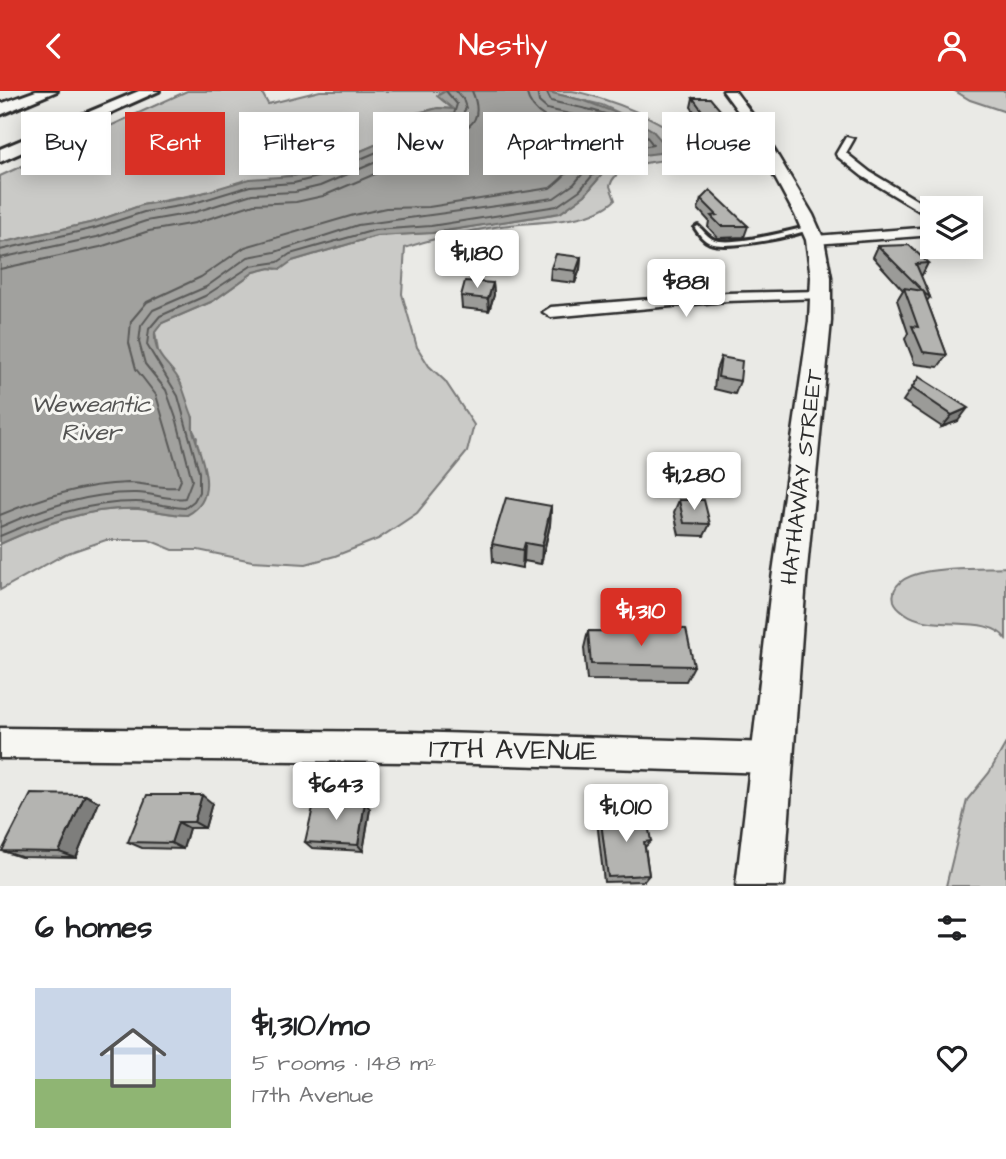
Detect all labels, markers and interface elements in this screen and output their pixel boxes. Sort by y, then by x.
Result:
text: Nestly [459,23,547,68]
icon: back [35,27,73,65]
icon: person [933,27,971,65]
chip: Buy [21,112,111,175]
chip: Rent [125,112,225,175]
chip: Filters [239,112,359,175]
chip: New [373,112,469,175]
chip: Apartment [483,112,648,175]
chip: House [662,112,775,175]
map controls [920,196,983,259]
button: layers [920,196,983,259]
pin: $1,180 [420,231,534,290]
text: $1,180 [451,237,503,269]
pin: $881 [645,259,727,319]
text: $881 [663,266,709,298]
street label: HATHAWAY STREET [773,367,831,586]
water label: Weweantic River [31,388,152,450]
pin: $1,280 [637,453,751,512]
text: $1,280 [663,459,725,491]
pin: $1,310 [584,589,698,648]
text: $1,310 [617,595,666,627]
street label: 17TH AVENUE [429,729,598,771]
pin: $643 [295,763,377,822]
text: $643 [309,769,363,801]
pin: $1,010 [569,785,683,844]
text: $1,010 [600,791,652,823]
text: 6 homes [35,907,152,949]
icon: filters [933,909,971,947]
text: $1,310/mo [252,1005,370,1047]
icon: home [91,1016,175,1100]
icon: heart [933,1039,971,1077]
text: 5 rooms · 148 m² [252,1047,436,1079]
text: 17th Avenue [252,1079,374,1111]

